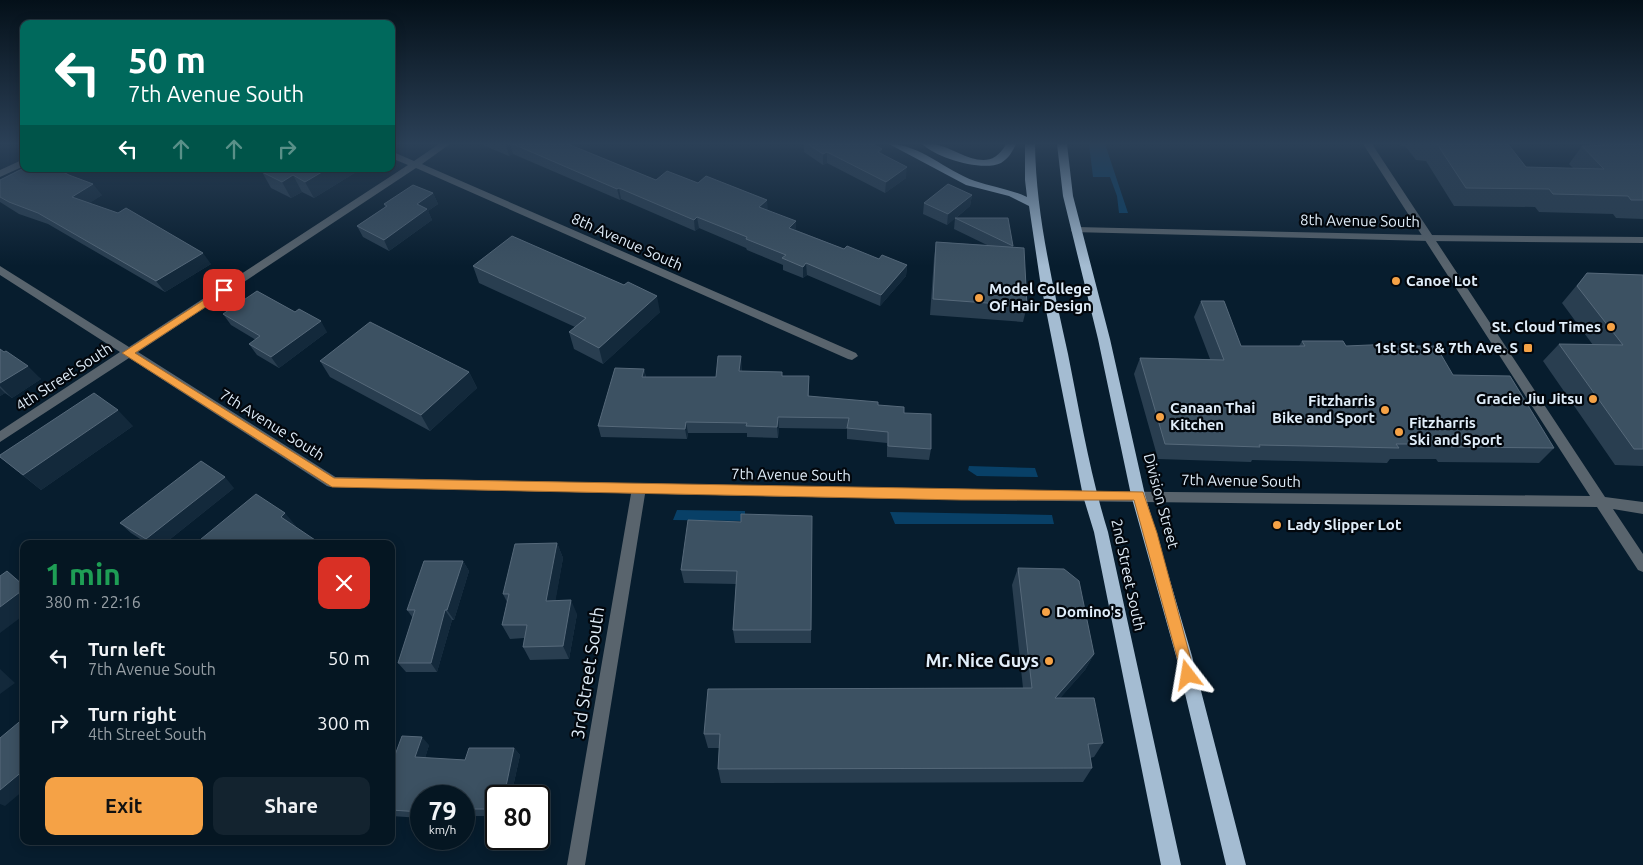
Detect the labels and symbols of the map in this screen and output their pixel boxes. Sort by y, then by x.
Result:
street label: 8th Avenue South [569,209,685,274]
street label: 8th Avenue South [1300,211,1420,230]
pin [203,269,245,311]
place label: Canoe Lot [1406,272,1478,289]
marker: Canoe Lot [1390,275,1402,287]
place label: Model College Of Hair Design [989,280,1092,314]
marker: Model College Of Hair Design [973,292,985,304]
place label: St. Cloud Times [1492,318,1601,335]
marker: St. Cloud Times [1605,321,1617,333]
street label: 4th Street South [12,339,115,414]
place label: 1st St. S & 7th Ave. S [1374,339,1518,356]
marker: 1st St. S & 7th Ave. S [1522,342,1534,354]
street label: 7th Avenue South [217,386,328,464]
place label: Gracie Jiu Jitsu [1476,390,1583,407]
place label: Fitzharris Bike and Sport [1272,392,1376,426]
marker: Gracie Jiu Jitsu [1587,393,1599,405]
place label: Canaan Thai Kitchen [1170,399,1255,433]
marker: Fitzharris Bike and Sport [1379,404,1391,416]
marker: Canaan Thai Kitchen [1154,411,1166,423]
place label: Fitzharris Ski and Sport [1409,414,1503,448]
marker: Fitzharris Ski and Sport [1393,426,1405,438]
street label: Division Street [1141,451,1182,550]
street label: 7th Avenue South [731,465,851,484]
street label: 7th Avenue South [1181,471,1301,490]
place label: Lady Slipper Lot [1287,516,1402,533]
street label: 2nd Street South [1108,517,1149,633]
marker: Lady Slipper Lot [1271,519,1283,531]
place label: Domino's [1056,603,1121,620]
street label: 3rd Street South [567,605,607,740]
marker: Domino's [1040,606,1052,618]
position arrow [1161,648,1213,700]
place label: Mr. Nice Guys [926,650,1039,670]
marker: Mr. Nice Guys [1043,655,1055,667]
speed limit sign: 80 [485,785,550,850]

